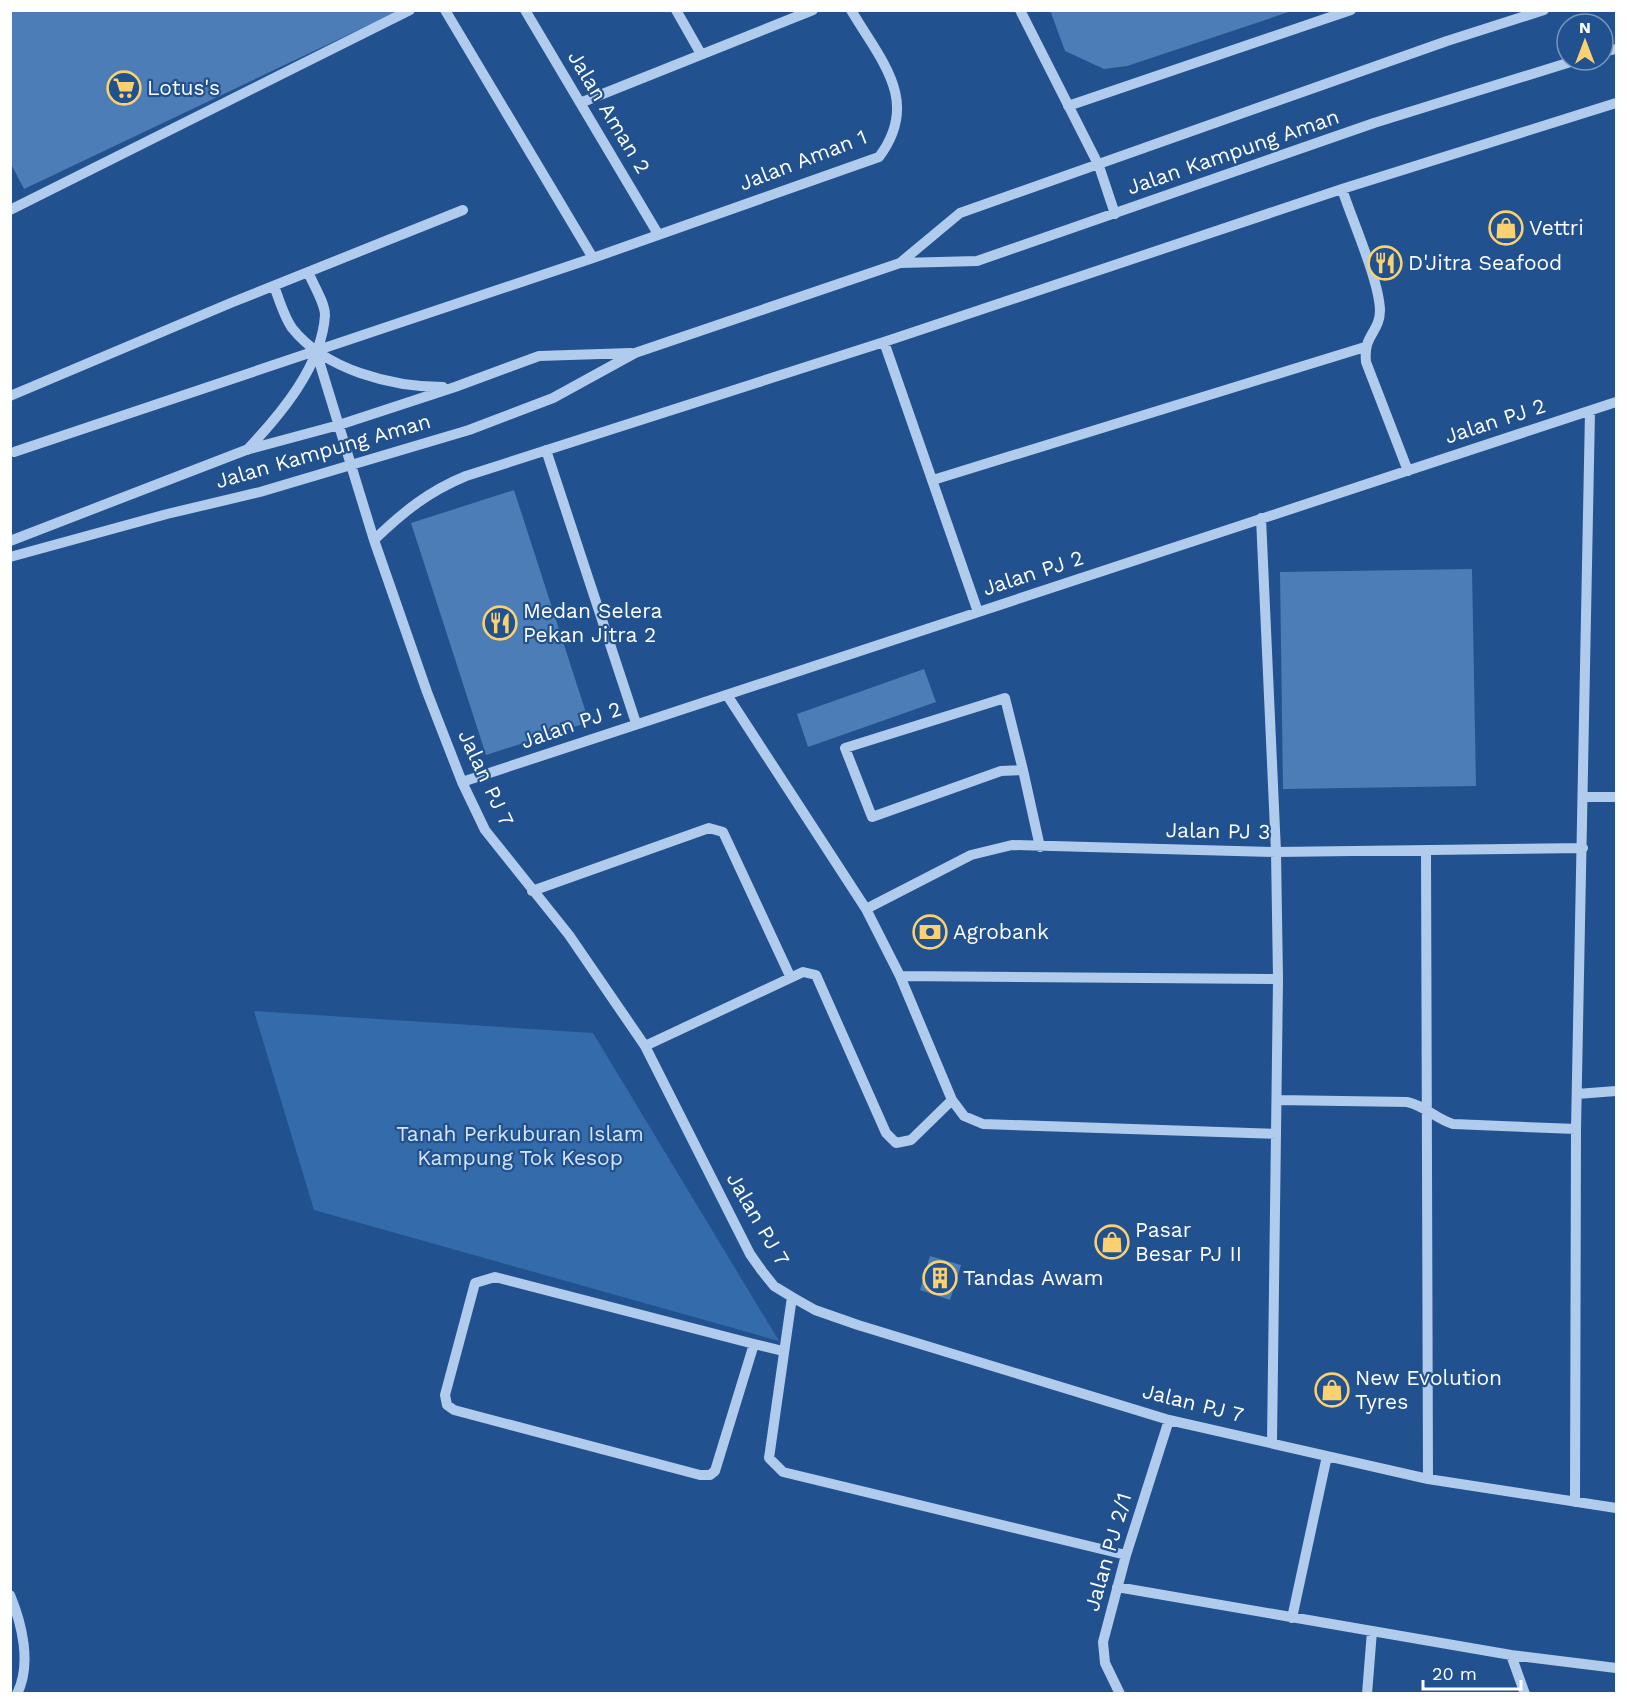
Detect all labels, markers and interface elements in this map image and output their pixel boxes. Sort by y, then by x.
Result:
north arrow [1555,12,1615,72]
text: N [1579,18,1591,37]
street label: Jalan Aman 2 [563,46,656,178]
supermarket icon: Lotus's [106,70,142,106]
place label: Lotus's [147,75,220,100]
street label: Jalan Kampung Aman [1124,103,1342,200]
street label: Jalan Aman 1 [735,124,870,195]
shop icon: Vettri [1488,210,1524,246]
place label: Vettri [1529,215,1584,240]
restaurant icon: D'Jitra Seafood [1367,245,1403,281]
place label: D'Jitra Seafood [1408,250,1562,275]
street label: Jalan PJ 2 [1441,392,1548,449]
street label: Jalan Kampung Aman [212,408,433,493]
street label: Jalan PJ 2 [979,544,1086,601]
place label: Medan Selera Pekan Jitra 2 [523,598,662,647]
restaurant icon: Medan Selera Pekan Jitra 2 [482,605,518,641]
street label: Jalan PJ 2 [517,696,624,753]
street label: Jalan PJ 7 [453,726,520,830]
street label: Jalan PJ 3 [1165,817,1271,844]
bank icon: Agrobank [912,914,948,950]
place label: Agrobank [953,919,1049,944]
park label: Tanah Perkuburan Islam Kampung Tok Kesop [396,1121,644,1170]
street label: Jalan PJ 7 [722,1168,795,1270]
place label: Pasar Besar PJ II [1135,1217,1242,1266]
shop icon: Pasar Besar PJ II [1094,1224,1130,1260]
building icon: Tandas Awam [922,1260,958,1296]
place label: Tandas Awam [963,1265,1103,1290]
place label: New Evolution Tyres [1355,1365,1502,1414]
shop icon: New Evolution Tyres [1314,1372,1350,1408]
street label: Jalan PJ 7 [1140,1378,1246,1427]
street label: Jalan PJ 2/1 [1079,1490,1136,1614]
scale bar [1423,1653,1520,1691]
text: 20 m [1432,1663,1477,1684]

